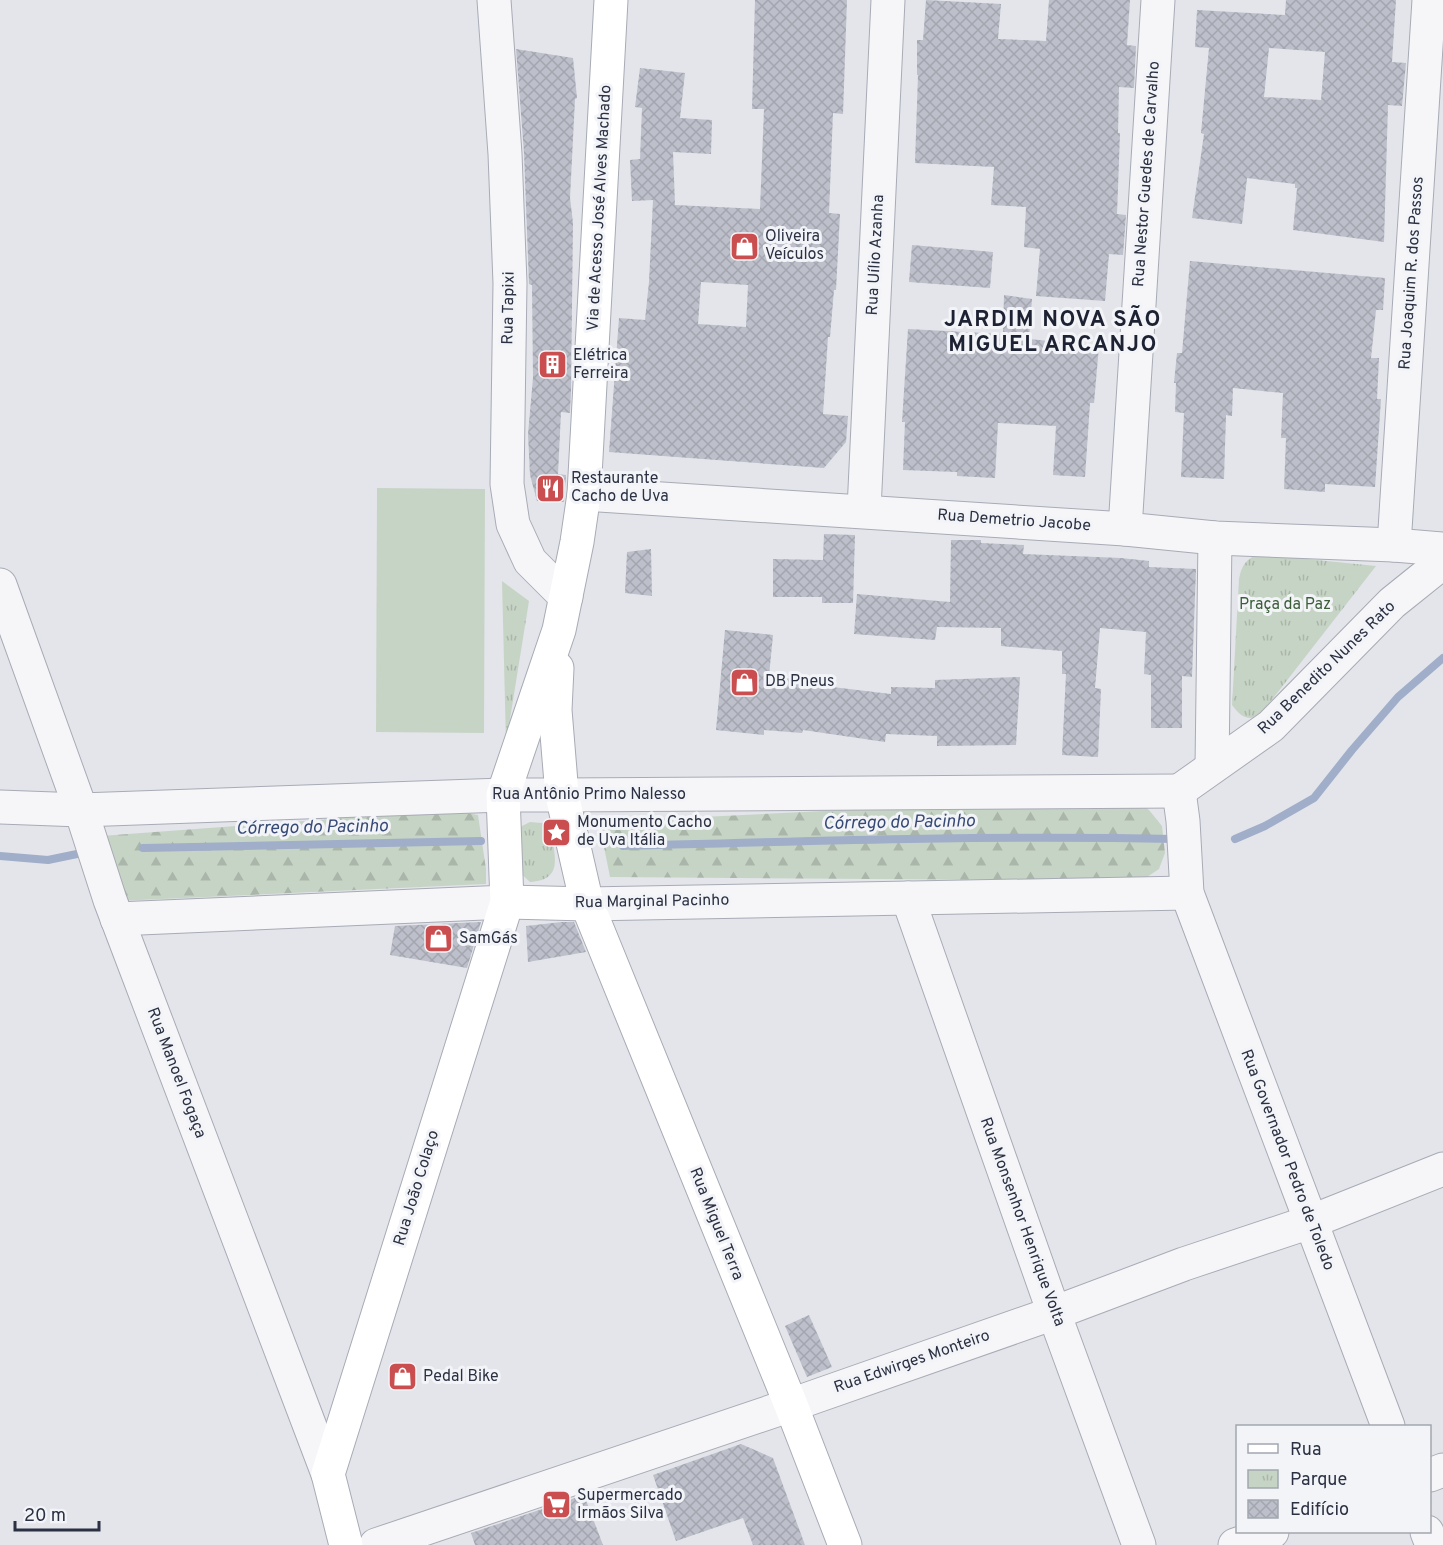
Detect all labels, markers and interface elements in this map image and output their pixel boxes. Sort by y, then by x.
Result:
street label: Rua Nestor Guedes de Carvalho [1129,60,1165,288]
street label: Via de Acesso José Alves Machado [584,84,616,332]
street label: Rua Joaquim R. dos Passos [1395,176,1429,370]
street label: Rua Uílio Azanha [863,194,889,316]
place label: Oliveira Veículos [765,227,824,265]
shop icon: Oliveira Veículos [728,230,760,262]
street label: Rua Tapixi [498,271,520,345]
district label: JARDIM NOVA SÃO MIGUEL ARCANJO [944,305,1162,359]
place label: Elétrica Ferreira [573,346,628,384]
building icon: Elétrica Ferreira [536,349,568,381]
place label: Restaurante Cacho de Uva [571,469,669,507]
restaurant icon: Restaurante Cacho de Uva [534,472,566,504]
street label: Rua Demetrio Jacobe [936,506,1092,536]
park label: Praça da Paz [1239,595,1331,615]
street label: Rua Benedito Nunes Rato [1254,597,1400,739]
shop icon: DB Pneus [728,666,760,698]
place label: DB Pneus [765,672,835,692]
street label: Rua Antônio Primo Nalesso [492,785,686,805]
water label: Córrego do Pacinho [823,810,976,836]
place label: Monumento Cacho de Uva Itália [577,813,712,851]
water label: Córrego do Pacinho [236,815,389,841]
place icon: Monumento Cacho de Uva Itália [540,816,572,848]
street label: Rua Marginal Pacinho [574,891,730,913]
shop icon: SamGás [422,923,454,955]
place label: SamGás [459,929,518,949]
street label: Rua Manoel Fogaça [142,1005,210,1141]
street label: Rua Governador Pedro de Toledo [1236,1047,1339,1273]
street label: Rua Monsenhor Henrique Volta [975,1115,1069,1329]
street label: Rua João Colaço [390,1128,444,1248]
street label: Rua Miguel Terra [684,1165,748,1283]
street label: Rua Edwirges Monteiro [831,1326,993,1398]
shop icon: Pedal Bike [386,1361,418,1393]
place label: Pedal Bike [423,1367,499,1387]
legend [1236,1425,1431,1533]
text: Rua [1290,1439,1321,1462]
text: Parque [1290,1469,1347,1492]
place label: Supermercado Irmãos Silva [577,1486,683,1524]
supermarket icon: Supermercado Irmãos Silva [540,1489,572,1521]
scale bar [15,1494,99,1532]
text: Edifício [1290,1499,1349,1522]
text: 20 m [24,1505,66,1528]

